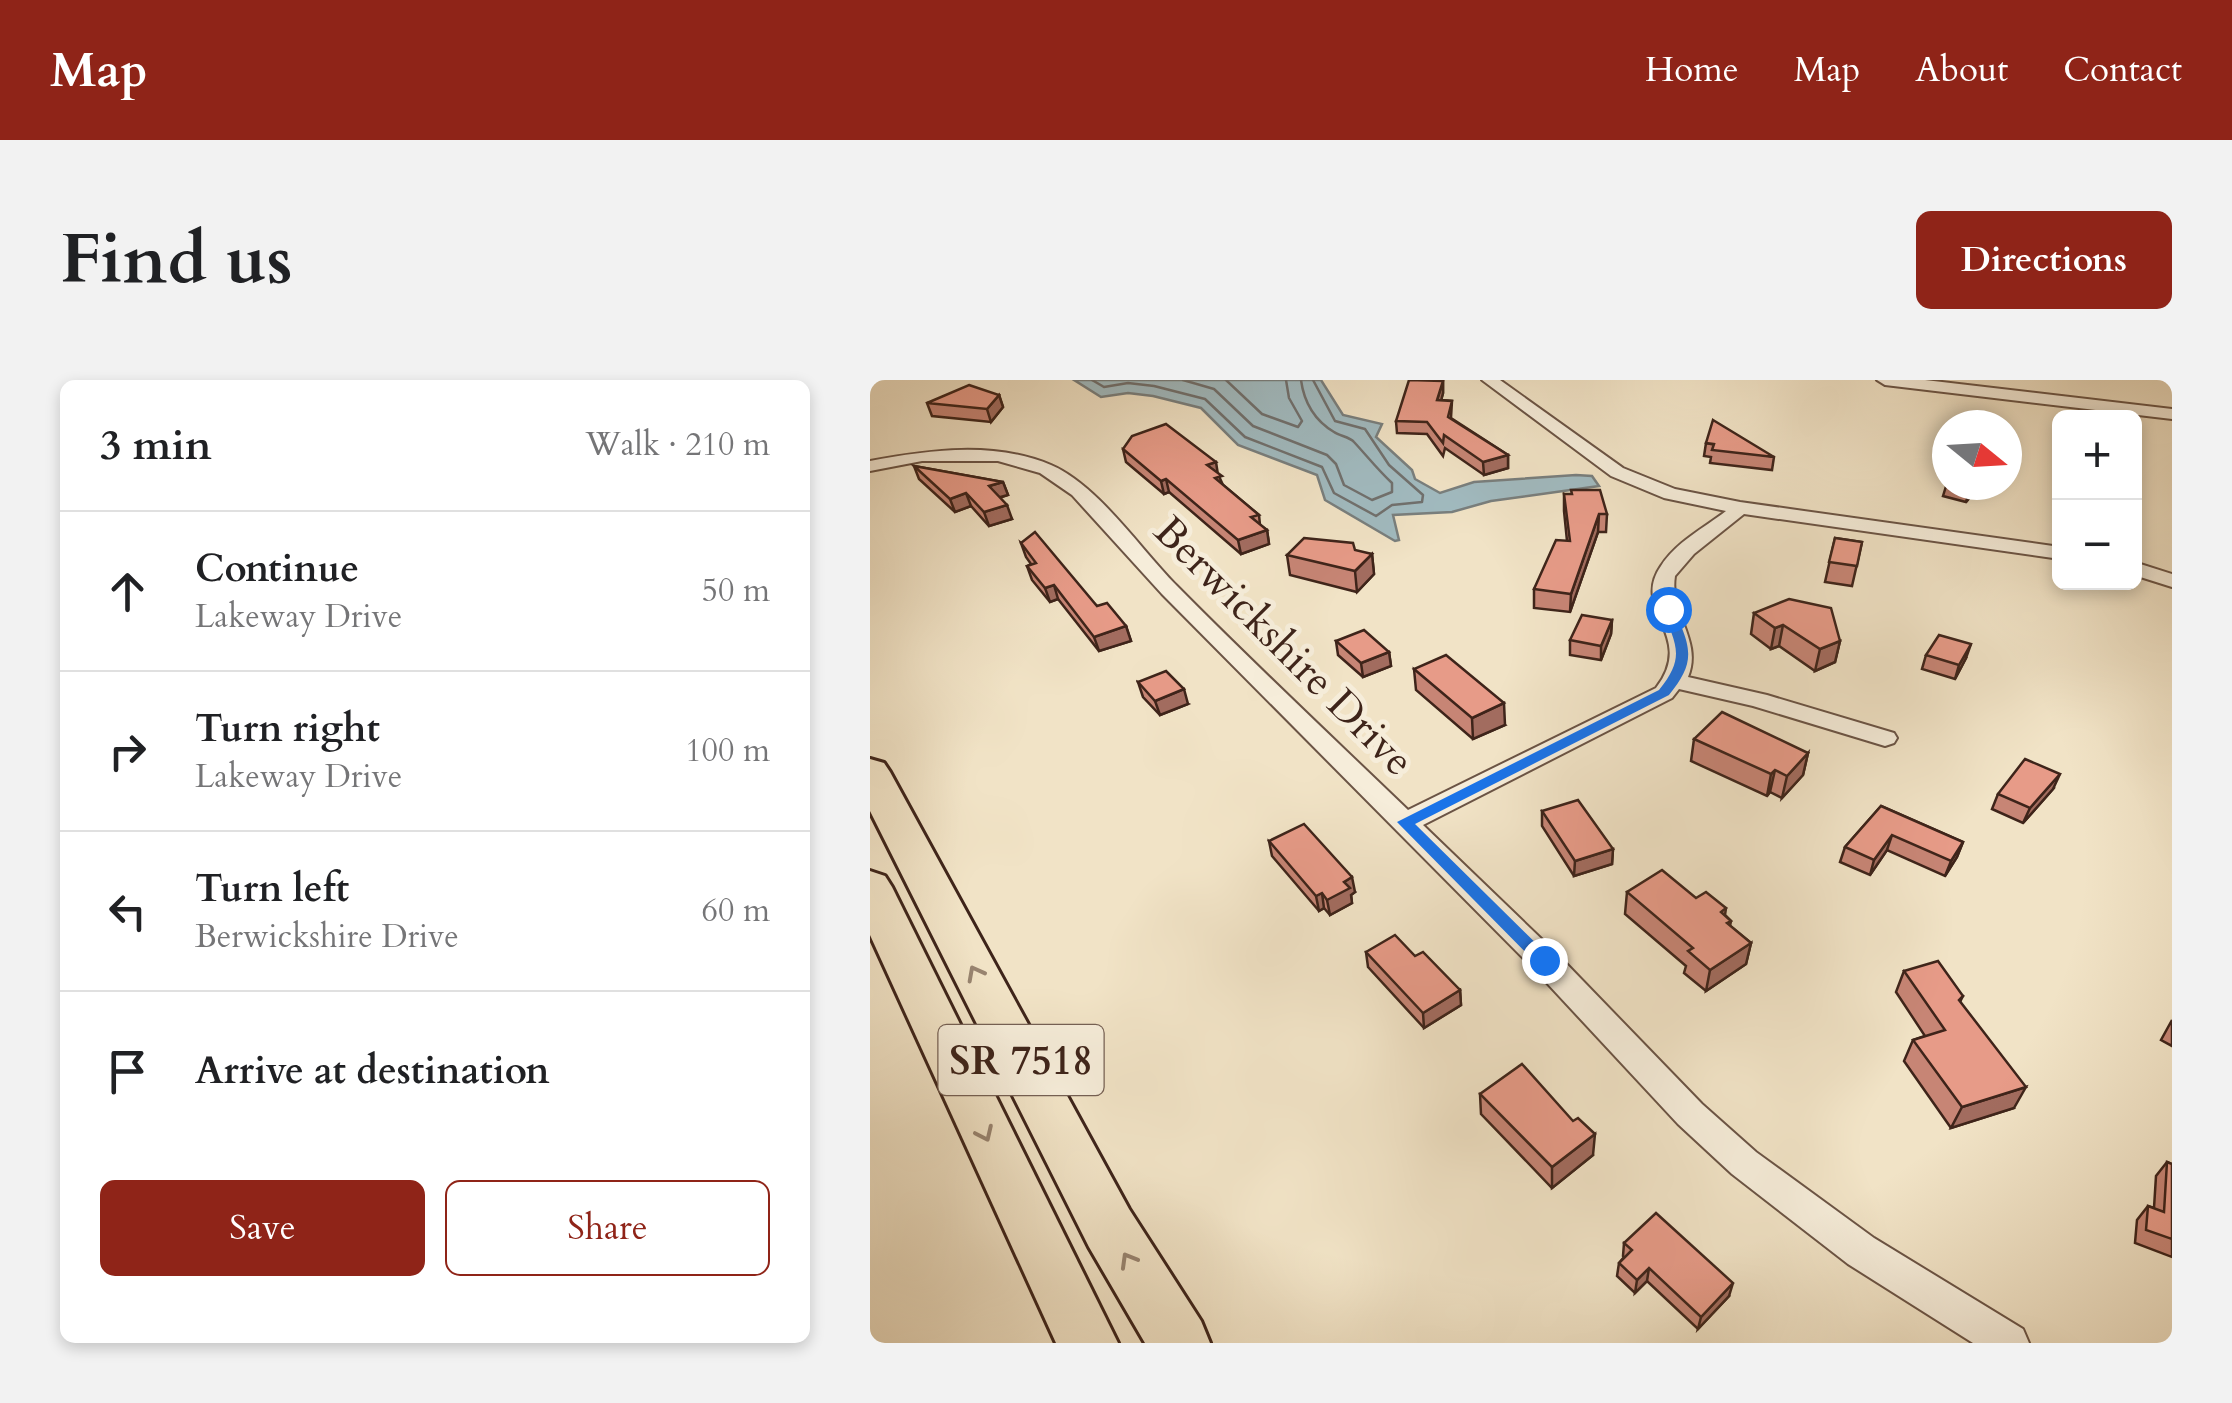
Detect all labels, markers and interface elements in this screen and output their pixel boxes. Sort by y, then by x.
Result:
text: Map [50,38,148,103]
text: Home [1645,46,1739,94]
text: Map [1794,46,1860,94]
text: About [1915,46,2008,94]
text: Contact [2063,46,2182,94]
button: Directions [1916,211,2172,309]
text: Find us [60,213,293,307]
north arrow [1932,410,2022,500]
map controls [2052,410,2142,590]
button: + [2052,410,2142,500]
text: 3 min [100,417,212,474]
text: Walk · 210 m [585,423,770,467]
button: − [2052,500,2142,590]
street label: Berwickshire Drive [1141,504,1426,789]
text: Continue [195,543,359,595]
icon: ahead [100,564,155,619]
text: 50 m [702,569,770,613]
route start [1646,587,1692,633]
text: Lakeway Drive [195,595,402,639]
text: Turn right [195,703,380,755]
icon: right [100,724,155,779]
text: 100 m [685,729,770,773]
text: Lakeway Drive [195,755,402,799]
text: Turn left [195,863,349,915]
icon: left [100,884,155,939]
text: 60 m [702,889,770,933]
text: Berwickshire Drive [195,915,459,959]
route end [1522,938,1568,984]
one-way arrow [968,966,987,984]
road number: SR 7518 [938,1025,1104,1095]
icon: arrive [100,1044,155,1099]
text: Arrive at destination [195,1045,550,1097]
one-way arrow [973,1124,993,1142]
button: Save [100,1180,425,1276]
button: Share [445,1180,770,1276]
one-way arrow [1121,1253,1140,1271]

